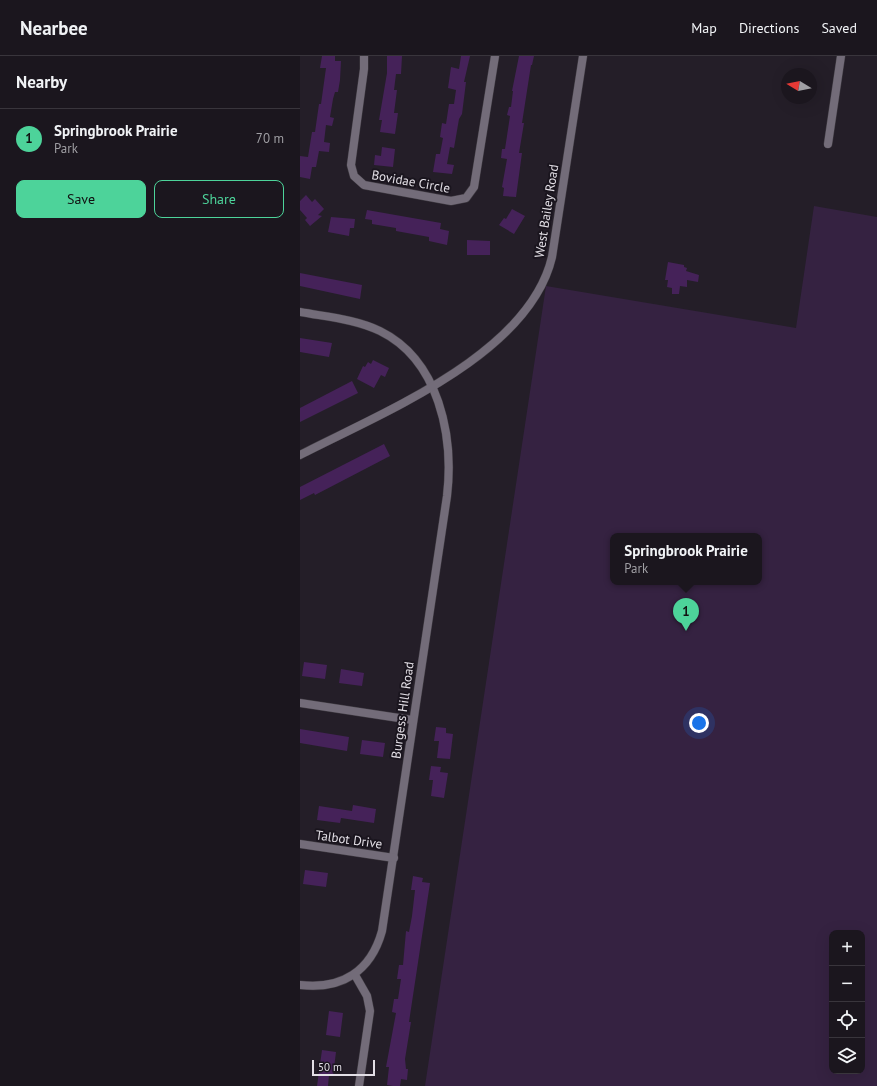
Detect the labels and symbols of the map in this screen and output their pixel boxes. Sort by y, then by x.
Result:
north arrow [781,68,817,104]
street label: West Bailey Road [531,163,562,259]
street label: Bovidae Circle [370,166,451,197]
pin: 1 [673,598,699,631]
street label: Burgess Hill Road [387,660,418,760]
your location [689,713,709,733]
street label: Talbot Drive [315,826,383,853]
scale bar [312,1058,375,1077]

